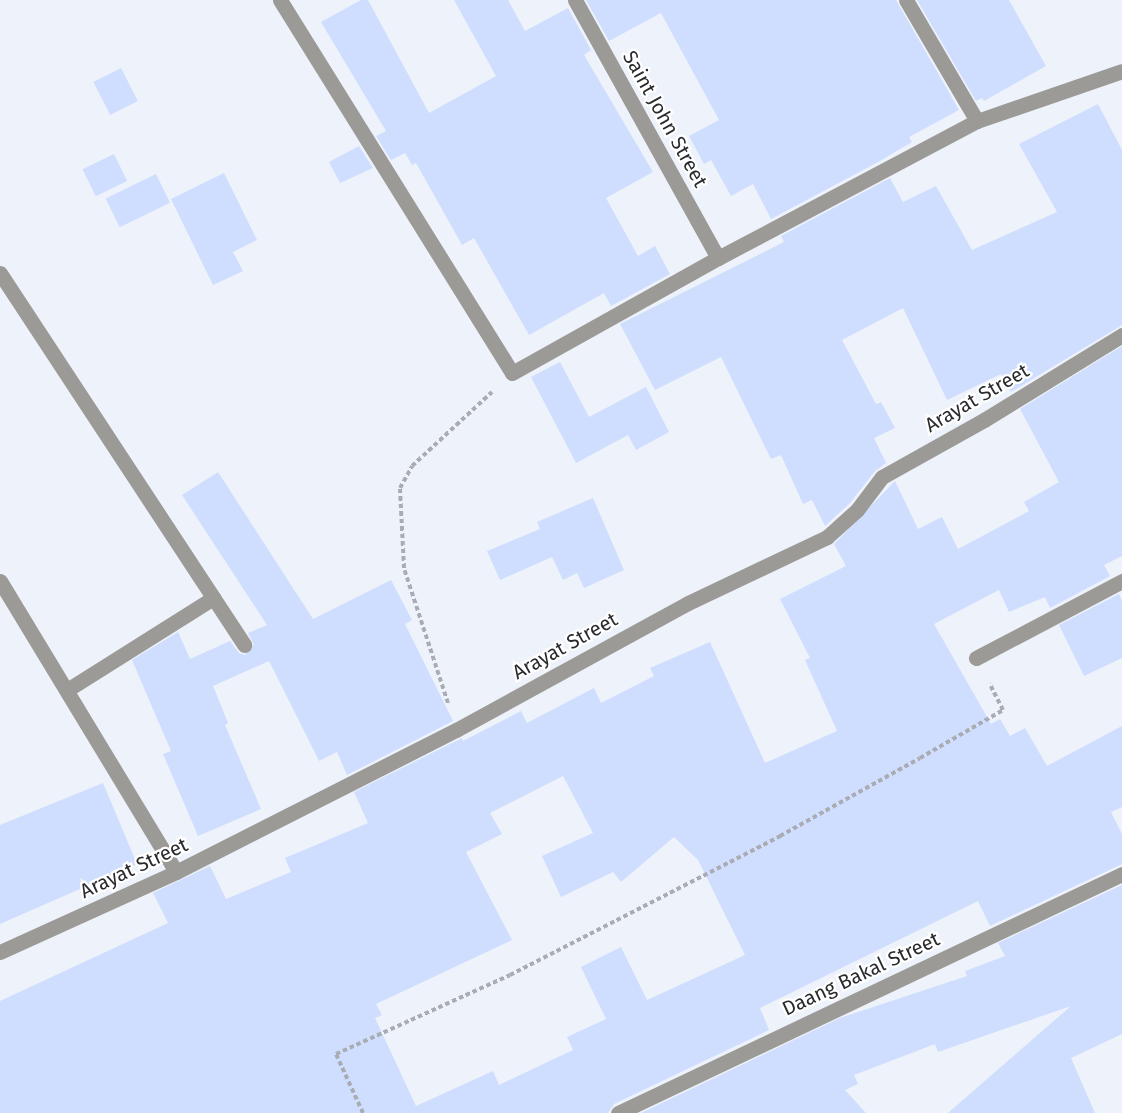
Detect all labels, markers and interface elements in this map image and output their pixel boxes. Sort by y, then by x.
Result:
street label: Saint John Street [618,47,712,191]
street label: Arayat Street [921,359,1033,437]
street label: Arayat Street [508,607,622,685]
street label: Arayat Street [76,833,192,903]
street label: Daang Bakal Street [779,927,943,1021]

